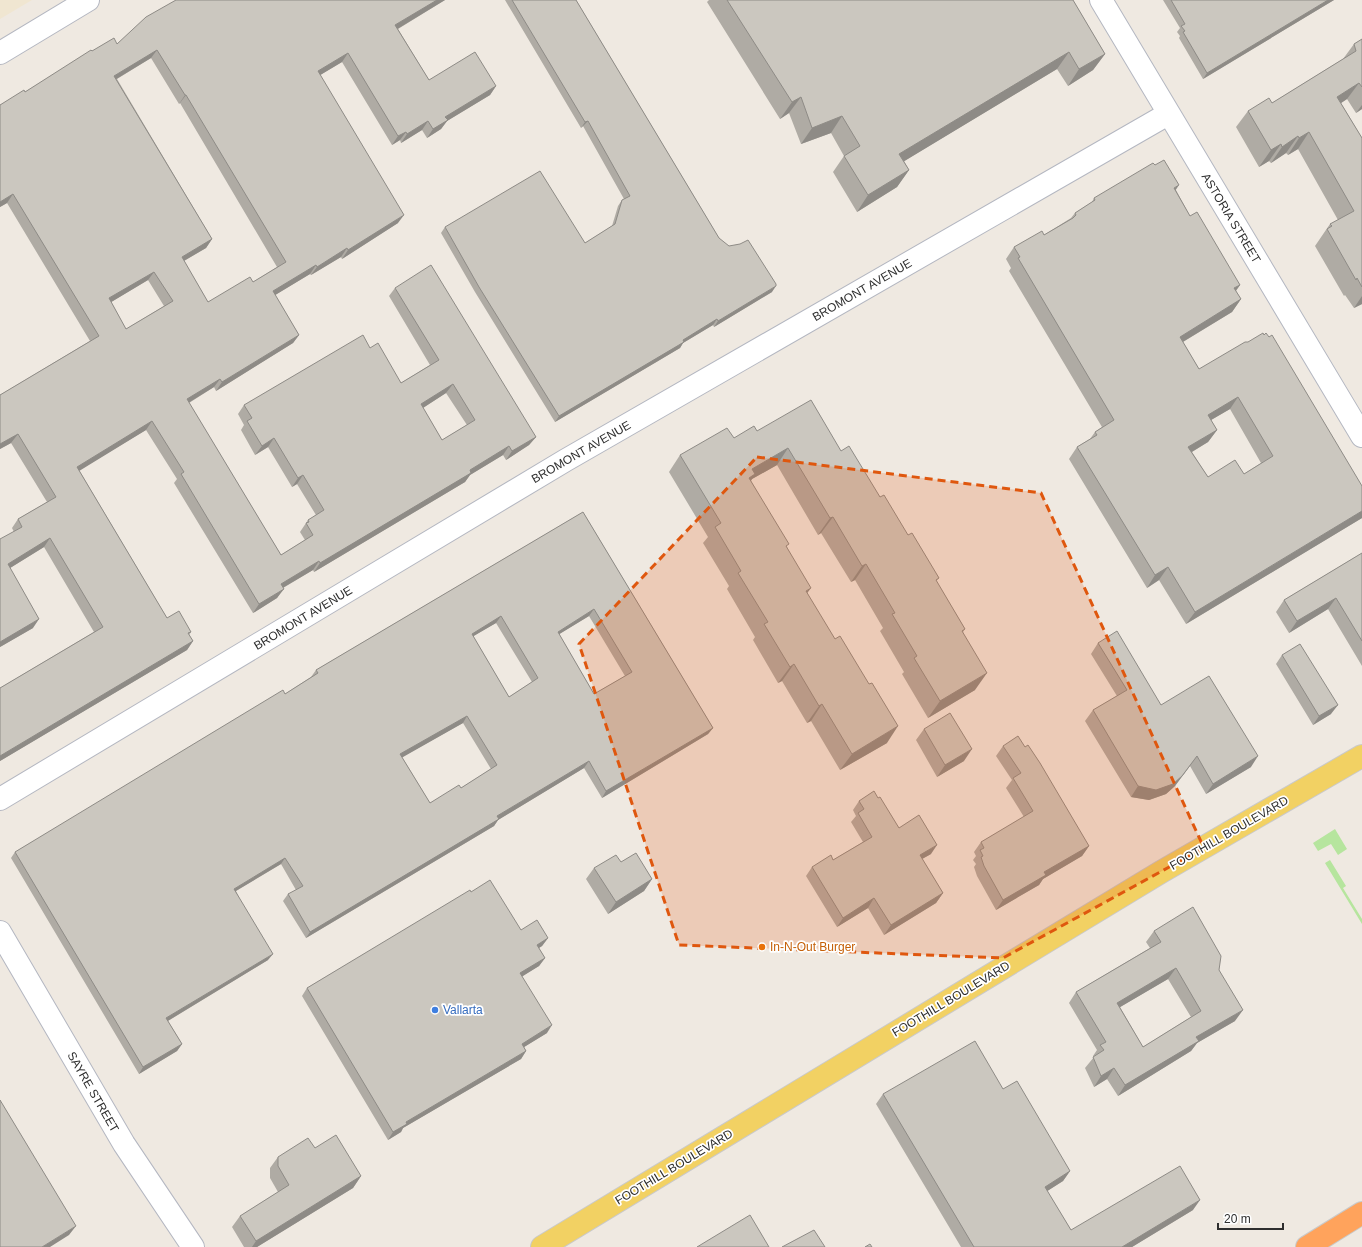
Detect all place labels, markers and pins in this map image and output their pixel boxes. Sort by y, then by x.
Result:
place label: In-N-Out Burger [770,940,855,954]
marker: In-N-Out Burger [757,942,767,952]
place label: Vallarta [443,1003,483,1017]
marker: Vallarta [430,1005,440,1015]

